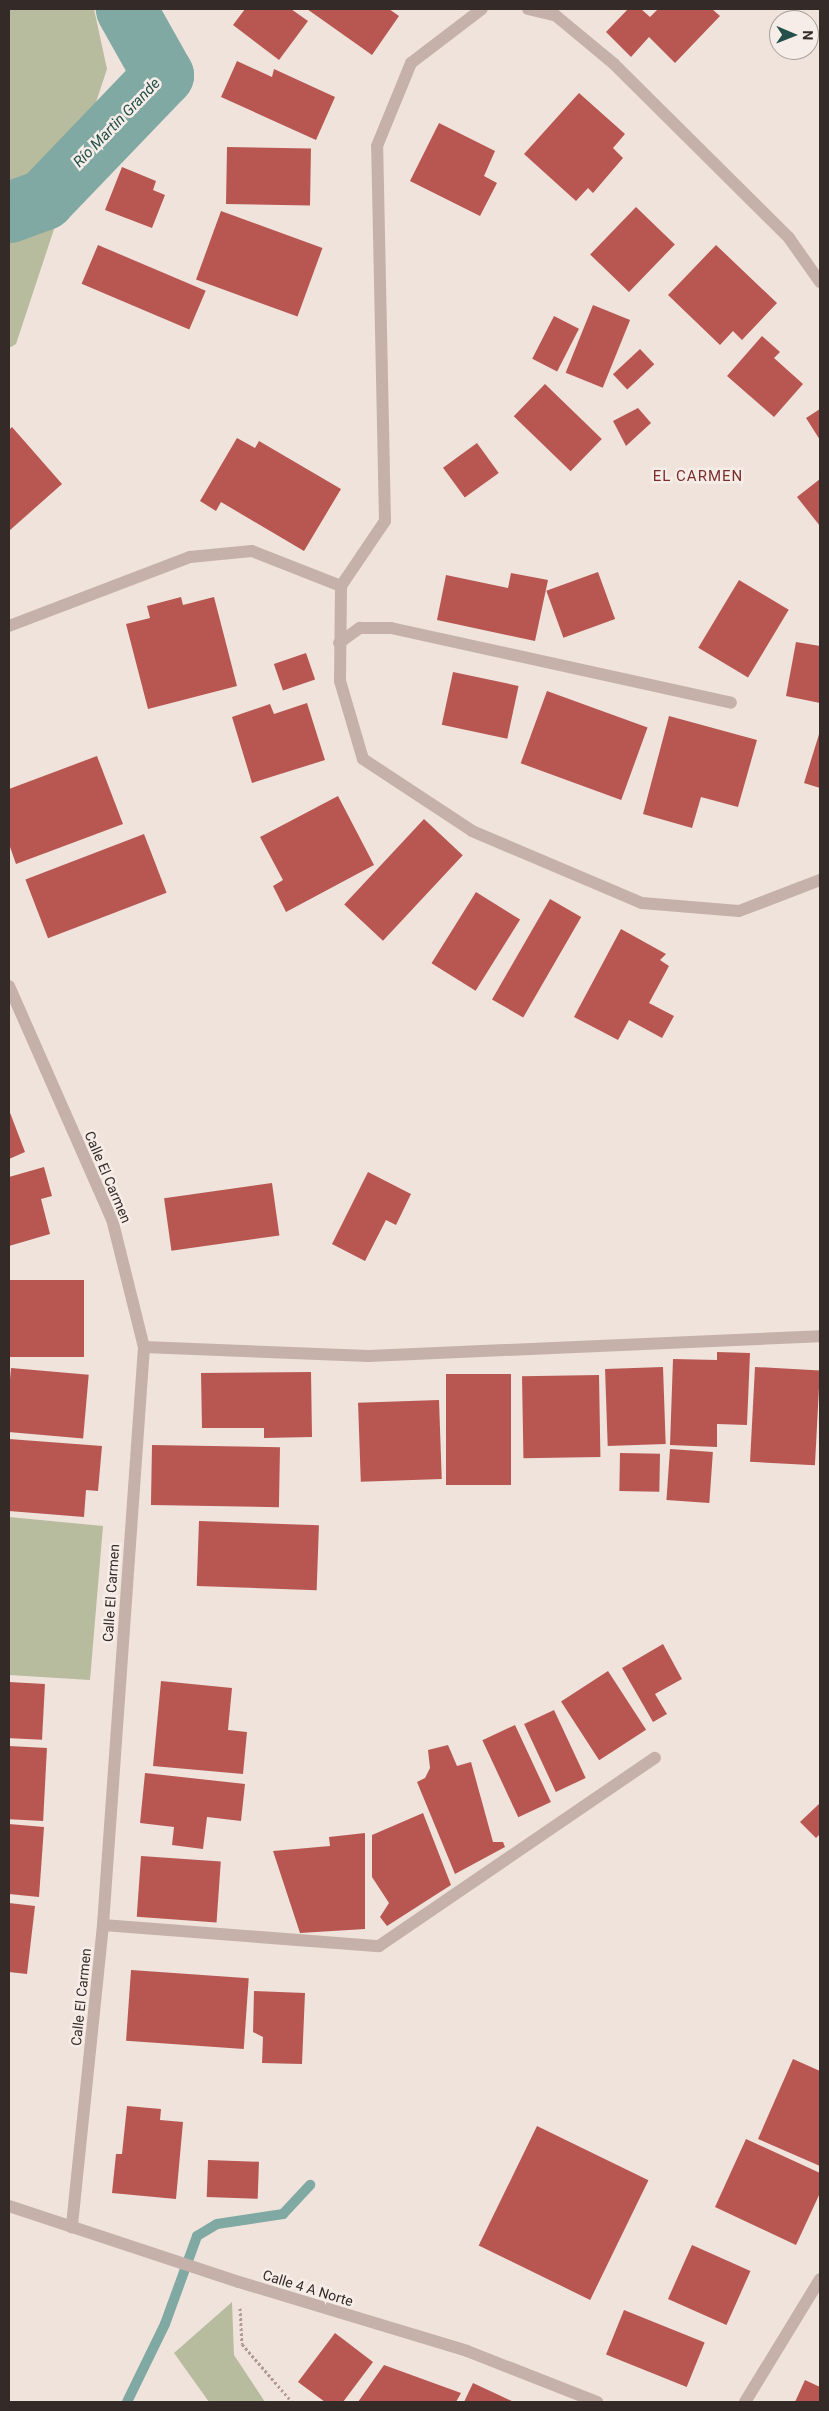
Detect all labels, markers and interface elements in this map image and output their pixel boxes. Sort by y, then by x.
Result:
north arrow [769,10,819,60]
text: N [800,30,816,40]
water label: Río Martin Grande [70,75,164,171]
district label: EL CARMEN [652,468,744,486]
street label: Calle El Carmen [81,1129,135,1225]
street label: Calle El Carmen [99,1543,123,1643]
street label: Calle El Carmen [68,1947,94,2047]
street label: Calle 4 A Norte [261,2266,355,2310]

